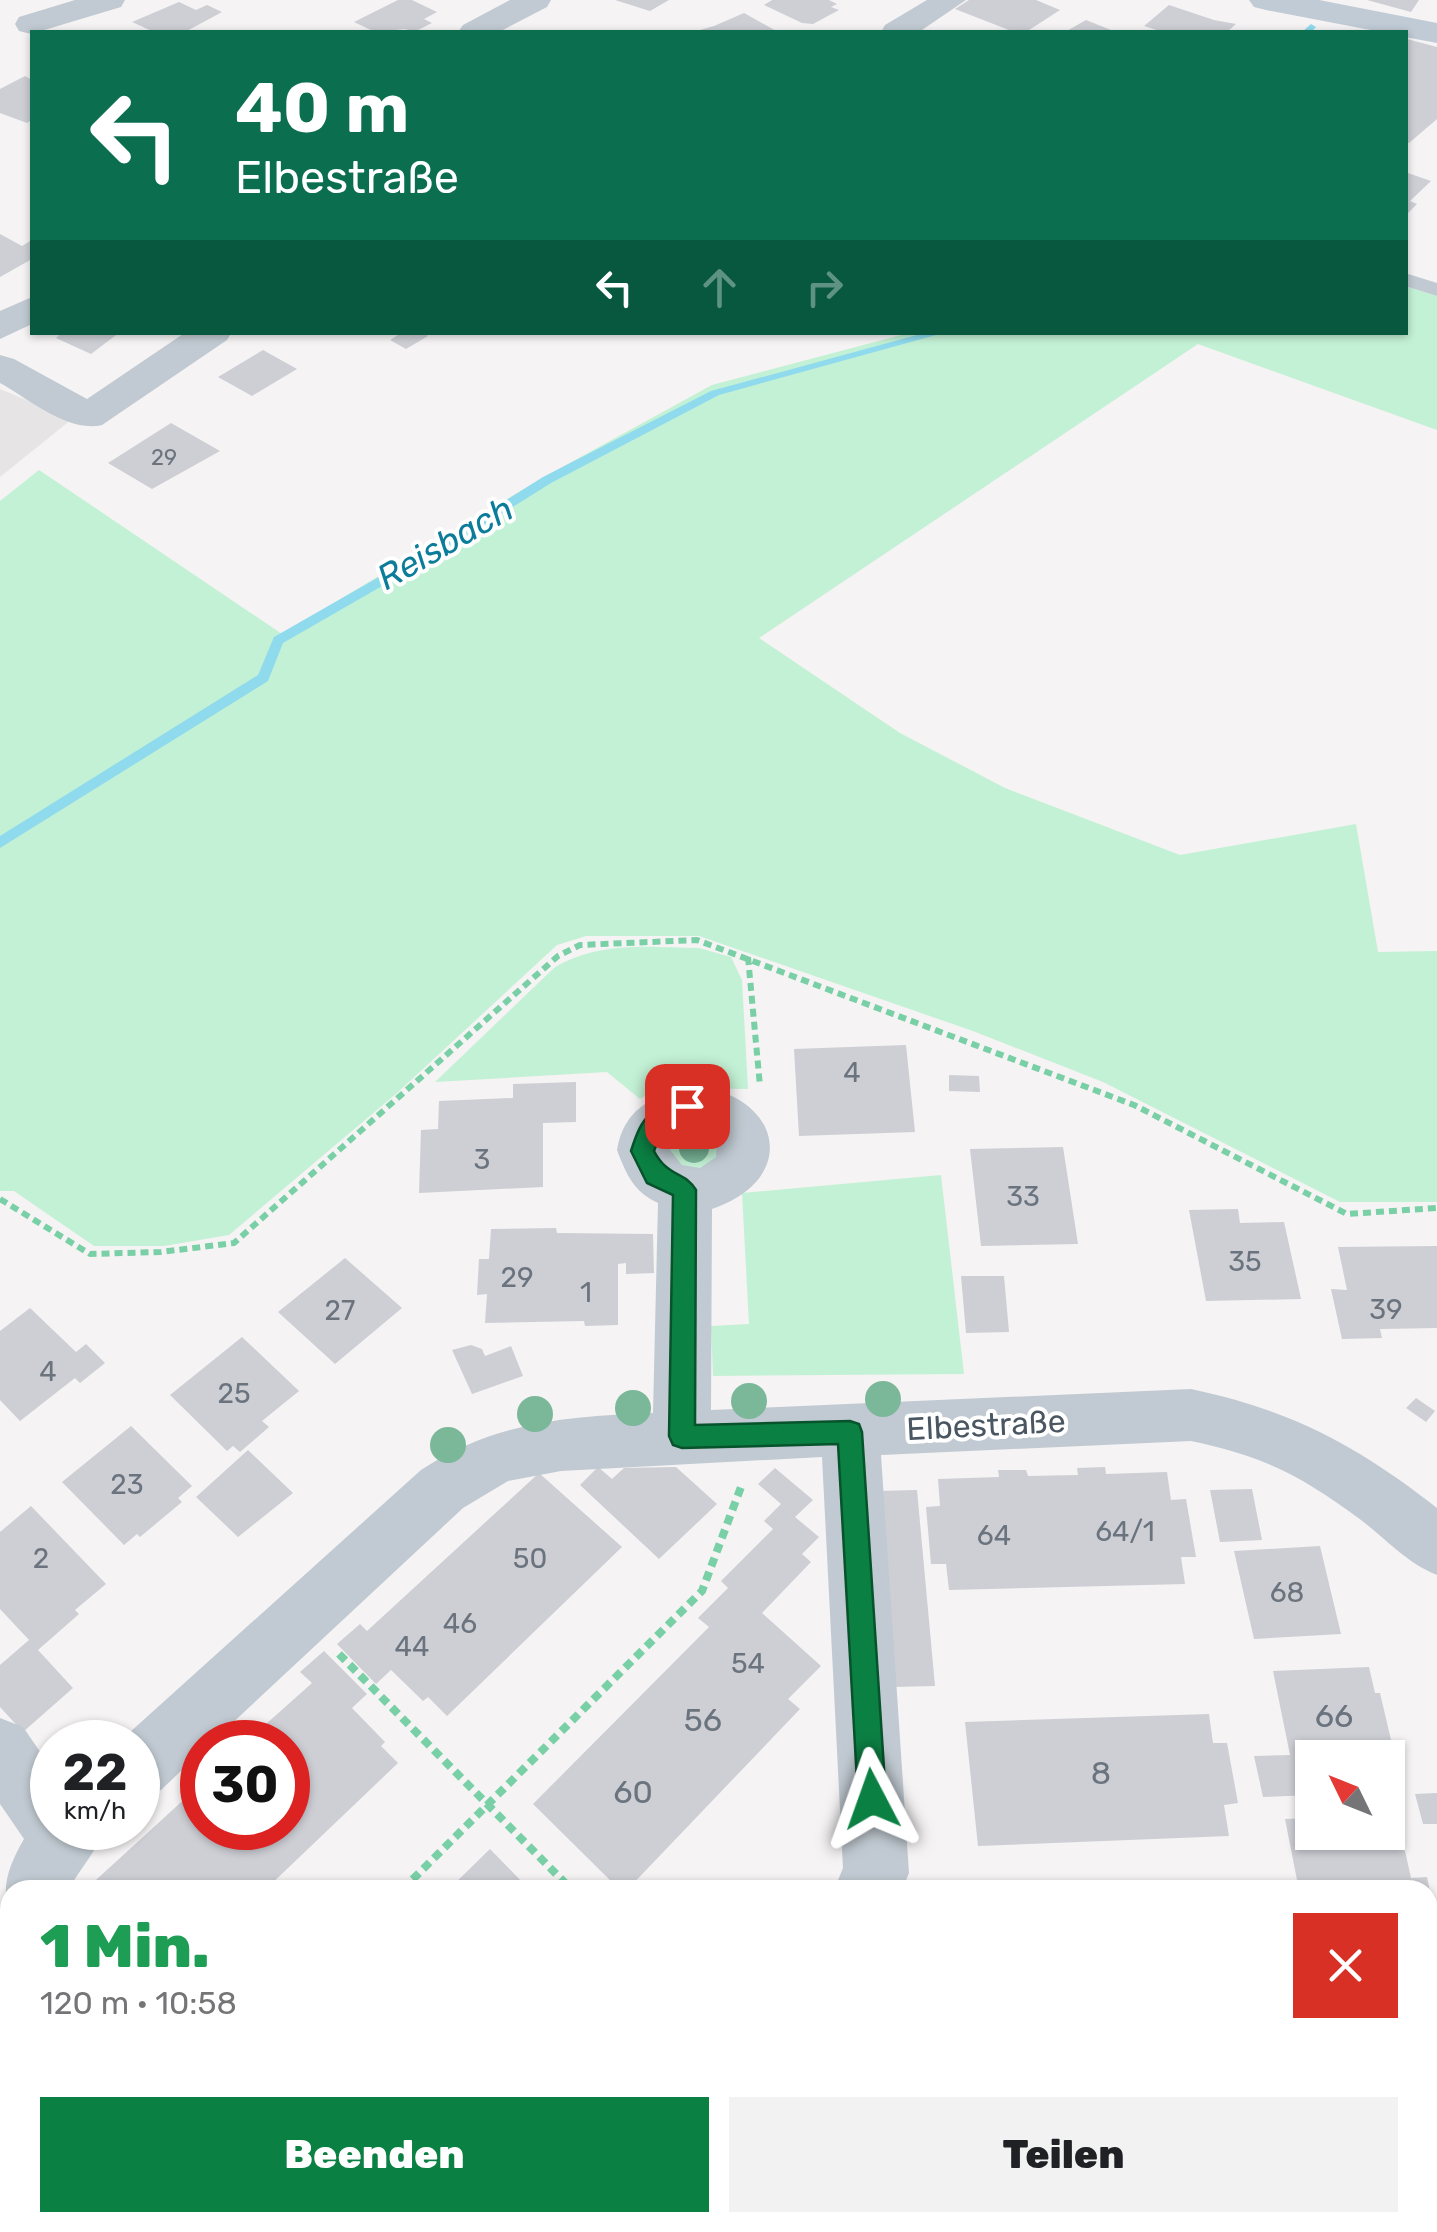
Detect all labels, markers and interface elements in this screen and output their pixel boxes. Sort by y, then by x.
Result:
text: 40 m [235,67,409,150]
icon: left [70,70,200,200]
text: Elbestraße [235,151,459,204]
icon: left [587,260,642,315]
icon: ahead [692,260,747,315]
icon: right [797,260,852,315]
house number: 29 [151,444,177,471]
water label: Reisbach [369,487,521,599]
house number: 4 [843,1056,861,1089]
pin [645,1064,730,1149]
icon: arrive [660,1079,715,1134]
house number: 3 [474,1143,490,1176]
house number: 33 [1006,1180,1040,1213]
house number: 35 [1228,1245,1262,1278]
house number: 29 [500,1261,534,1294]
house number: 1 [580,1276,592,1309]
house number: 39 [1369,1293,1403,1326]
house number: 27 [325,1294,355,1327]
house number: 4 [39,1355,57,1388]
house number: 25 [217,1377,251,1410]
street label: Elbestraße [905,1402,1067,1448]
house number: 23 [110,1468,144,1501]
house number: 64/1 [1095,1515,1155,1548]
house number: 64 [977,1519,1011,1552]
house number: 2 [33,1542,49,1575]
house number: 50 [513,1542,547,1575]
house number: 68 [1270,1576,1304,1609]
house number: 46 [443,1607,477,1640]
house number: 44 [395,1630,429,1663]
house number: 54 [731,1647,765,1680]
house number: 66 [1315,1697,1353,1735]
house number: 56 [684,1701,722,1739]
speed limit sign: 30 [180,1720,310,1850]
north arrow [1295,1740,1405,1850]
map controls [1295,1740,1405,1850]
text: 22 [63,1743,128,1803]
position arrow [820,1747,924,1851]
house number: 8 [1091,1754,1111,1792]
house number: 60 [613,1773,653,1811]
text: km/h [64,1796,126,1825]
text: 1 Min. [40,1911,210,1982]
button: close [1293,1913,1398,2018]
text: 120 m · 10:58 [40,1984,237,2022]
button: Beenden [40,2097,709,2212]
button: Teilen [729,2097,1398,2212]

